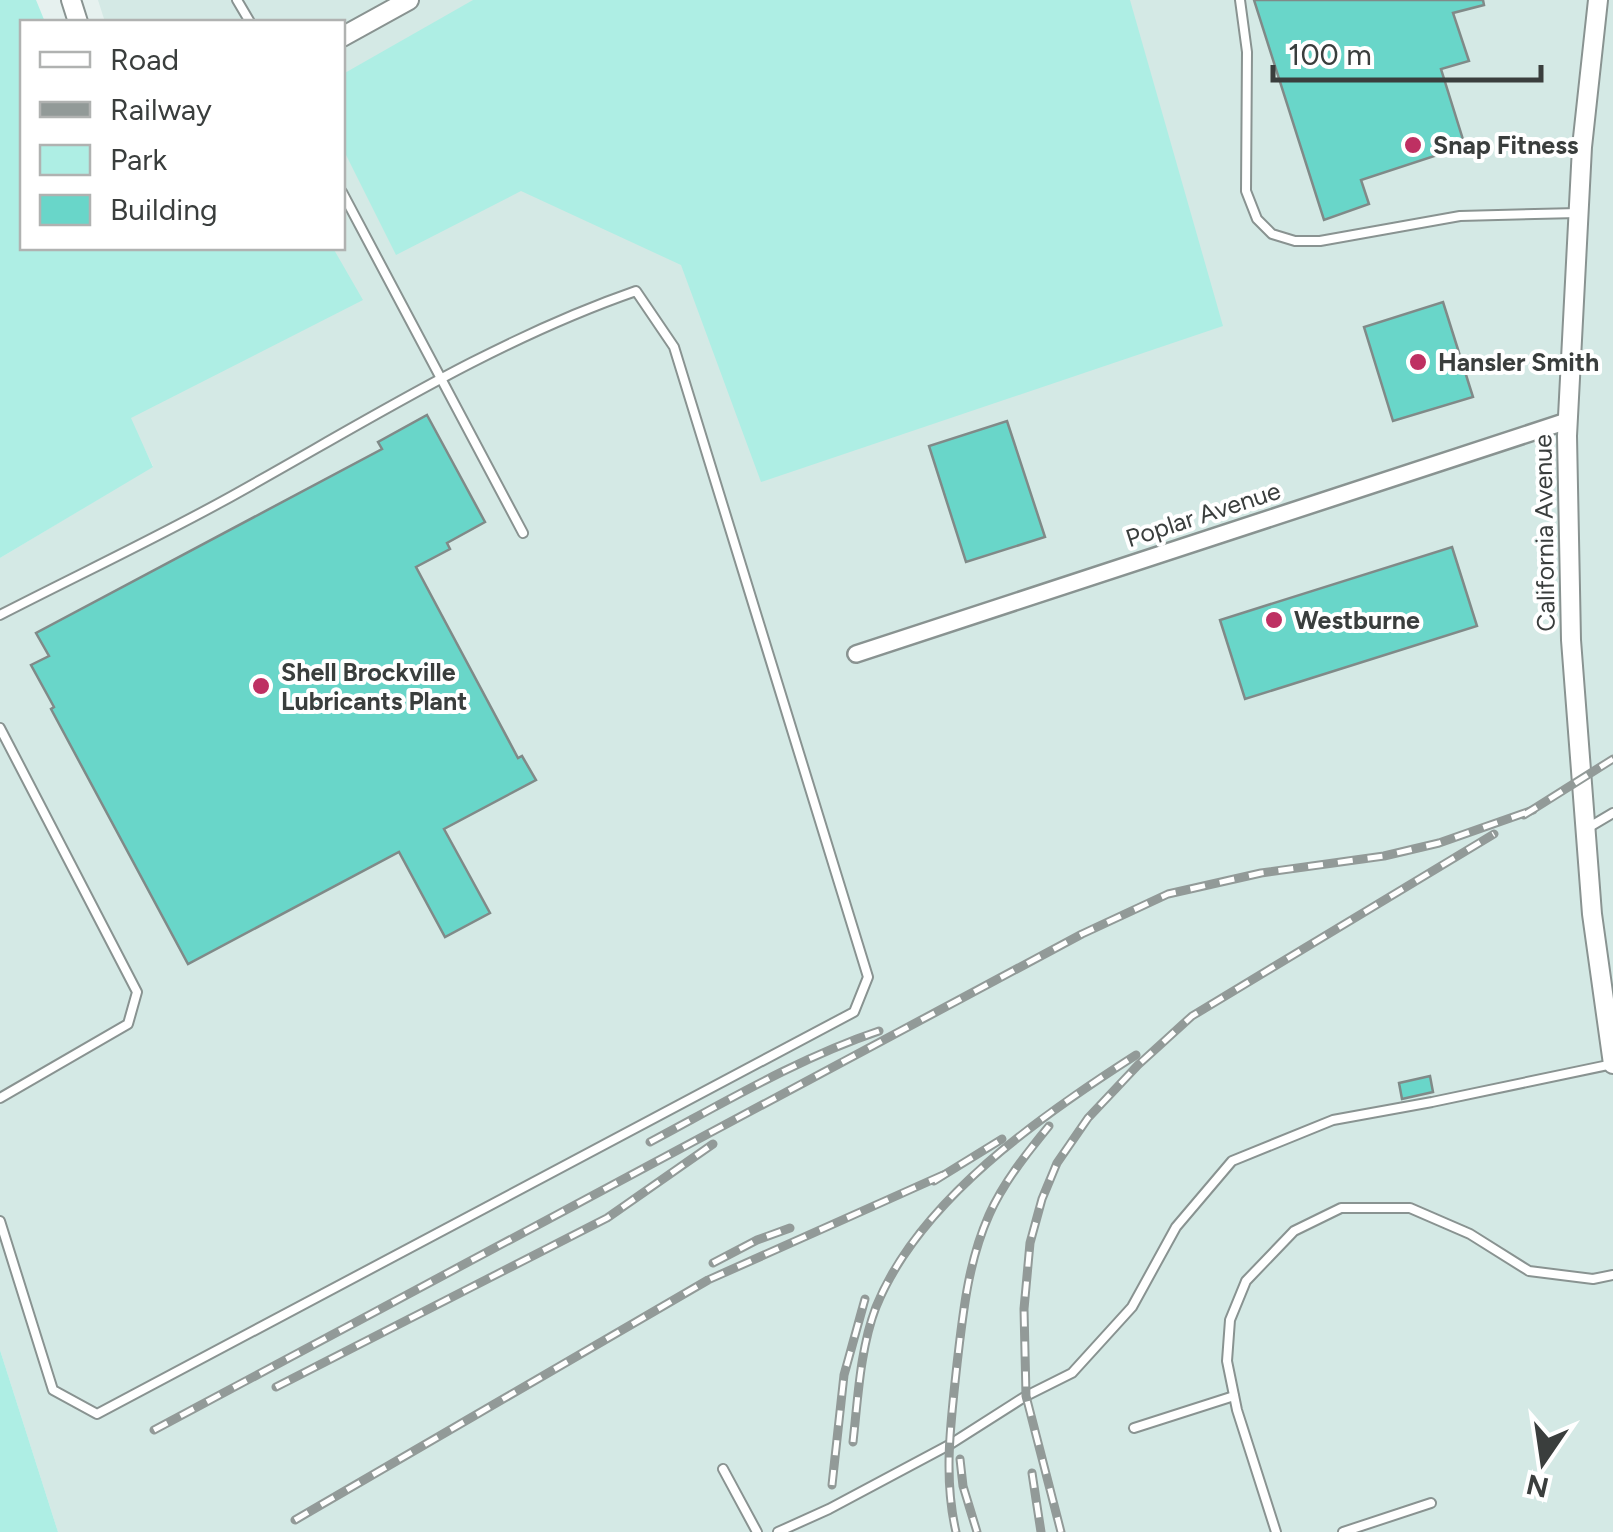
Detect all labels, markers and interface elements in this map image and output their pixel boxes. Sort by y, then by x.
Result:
legend [20,20,345,250]
scale bar [1273,20,1540,82]
text: 100 m [1288,36,1372,73]
text: Road [110,41,179,78]
text: Railway [110,91,212,128]
place label: Snap Fitness [1433,130,1579,160]
marker: Snap Fitness [1402,134,1424,156]
text: Park [110,141,168,178]
text: Building [110,191,218,228]
place label: Hansler Smith [1438,347,1599,377]
marker: Hansler Smith [1407,351,1429,373]
street label: California Avenue [1527,434,1561,632]
street label: Poplar Avenue [1122,475,1284,553]
place label: Westburne [1294,605,1420,635]
marker: Westburne [1263,609,1285,631]
place label: Shell Brockville Lubricants Plant [281,657,467,716]
marker: Shell Brockville Lubricants Plant [250,675,272,697]
north arrow [1493,1412,1593,1512]
text: N [1523,1467,1552,1505]

